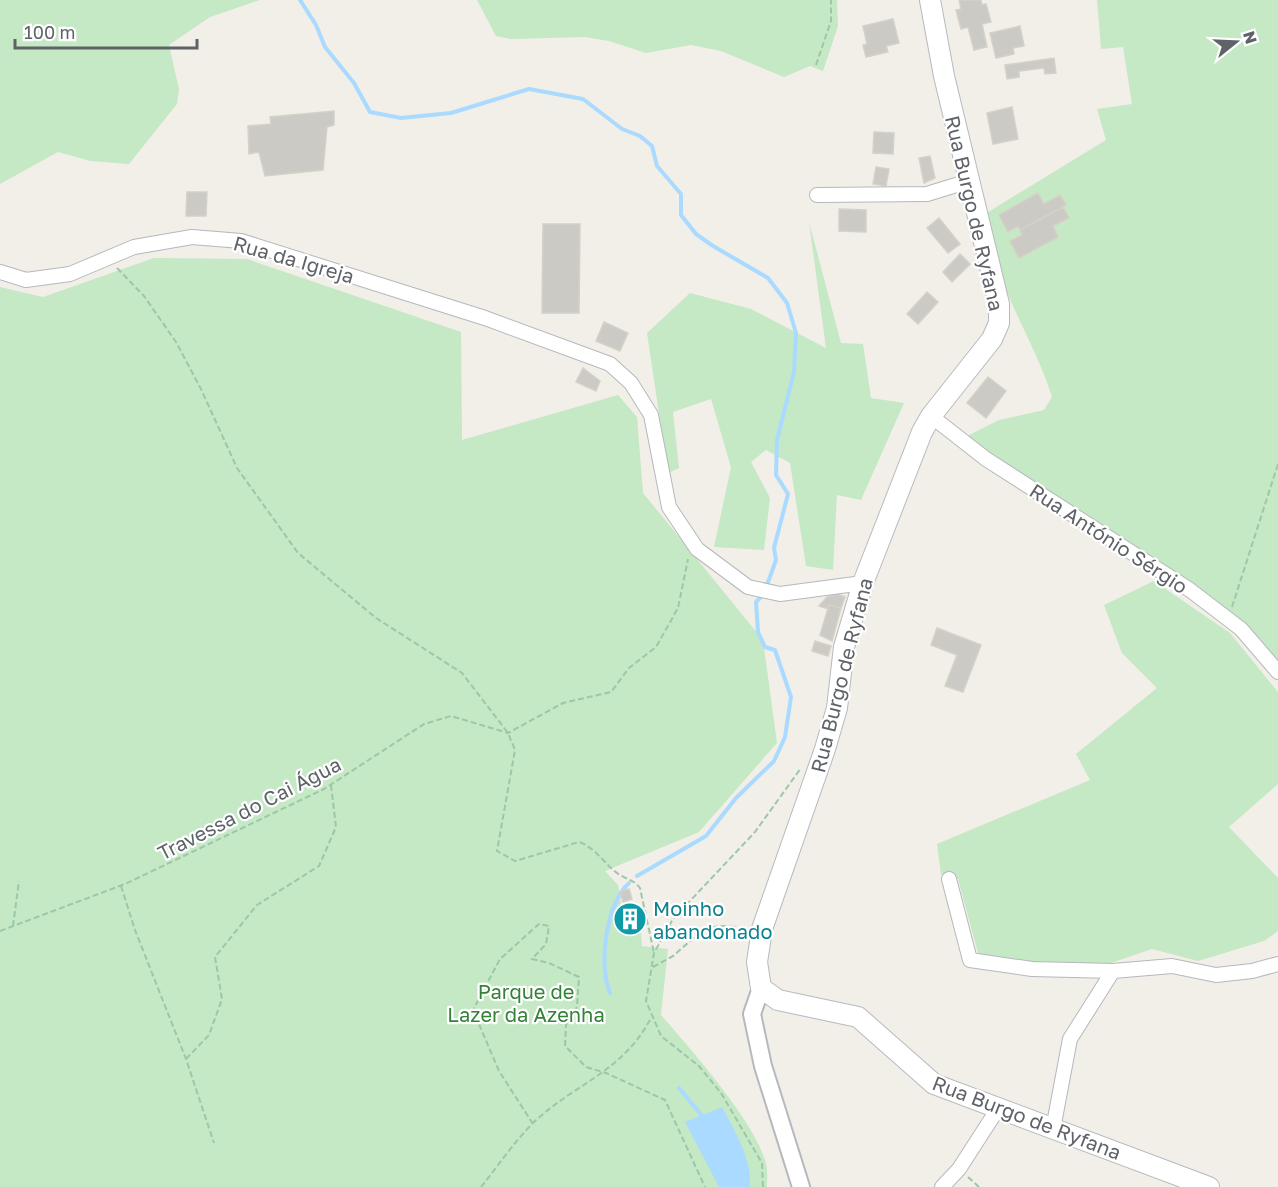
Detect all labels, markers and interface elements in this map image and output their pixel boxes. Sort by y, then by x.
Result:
scale bar [15,12,196,50]
north arrow [1206,12,1266,72]
text: 100 m [24,21,75,43]
text: N [1239,28,1262,46]
street label: Rua Burgo de Ryfana [941,113,1009,313]
street label: Rua da Igreja [231,230,357,288]
street label: Rua António Sérgio [1026,478,1192,598]
street label: Rua Burgo de Ryfana [805,575,877,775]
street label: Travessa do Cai Água [153,751,345,865]
place label: Moinho abandonado [653,896,772,943]
building icon: Moinho abandonado [612,901,648,937]
park label: Parque de Lazer da Azenha [447,979,605,1026]
street label: Rua Burgo de Ryfana [929,1070,1125,1164]

